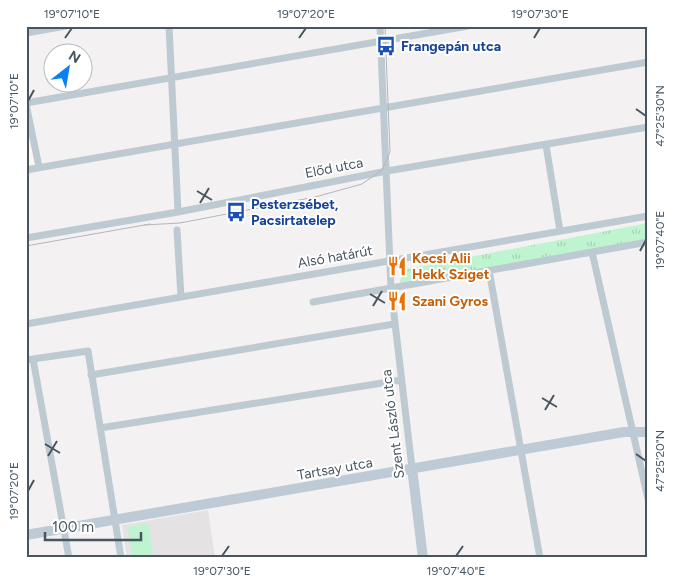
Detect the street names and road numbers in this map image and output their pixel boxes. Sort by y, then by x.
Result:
street label: Előd utca [303,154,365,182]
street label: Alsó határút [296,242,374,272]
street label: Szent László utca [378,368,408,480]
street label: Tartsay utca [296,454,374,484]

